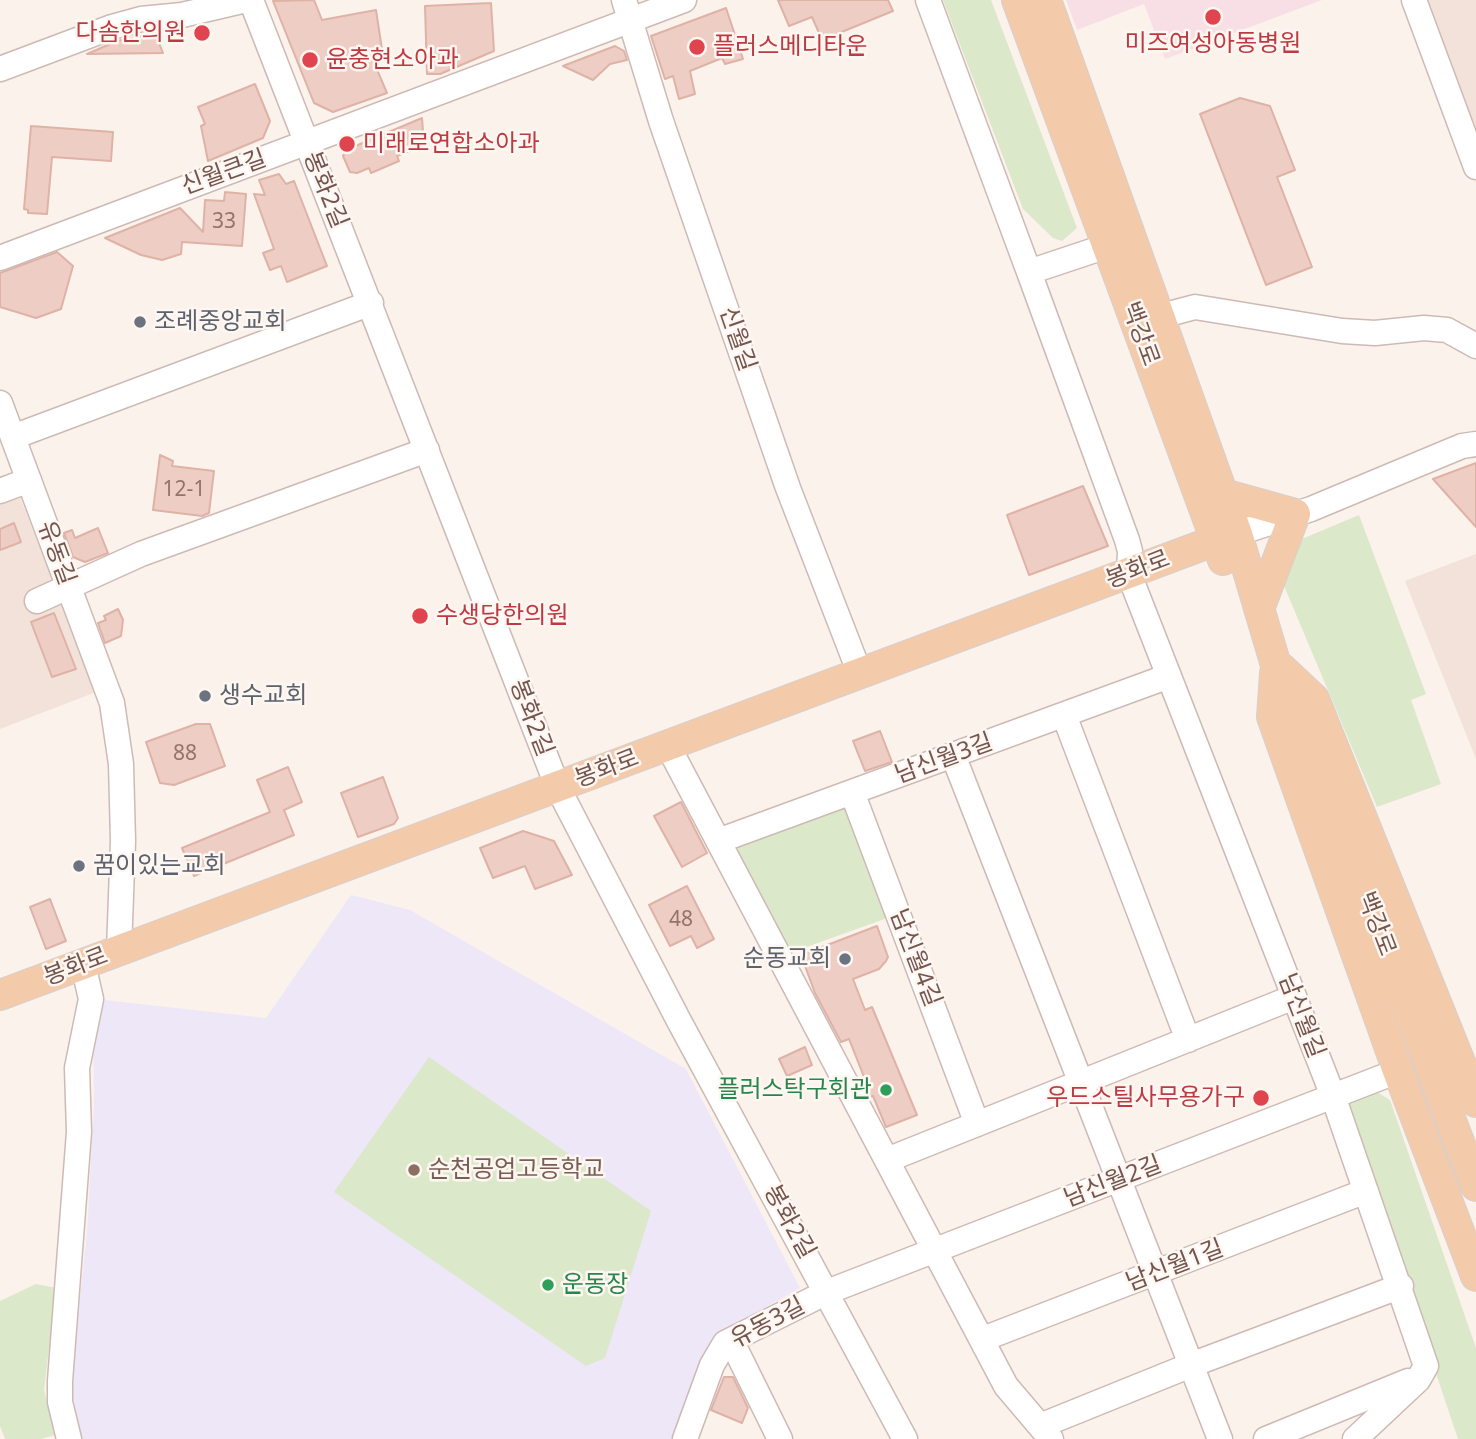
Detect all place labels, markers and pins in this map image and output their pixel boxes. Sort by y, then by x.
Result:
marker: 미즈여성아동병원 [1203,7,1223,27]
place label: 다솜한의원 [76,19,186,47]
marker: 다솜한의원 [192,23,212,43]
place label: 미즈여성아동병원 [1125,30,1301,58]
place label: 플러스메디타운 [713,33,868,61]
marker: 플러스메디타운 [687,37,707,57]
place label: 윤충현소아과 [326,46,458,74]
marker: 윤충현소아과 [300,50,320,70]
place label: 미래로연합소아과 [363,130,540,158]
marker: 미래로연합소아과 [337,134,357,154]
place label: 조례중앙교회 [154,308,286,336]
marker: 조례중앙교회 [132,314,148,330]
place label: 수생당한의원 [436,602,568,630]
marker: 수생당한의원 [410,606,430,626]
place label: 생수교회 [219,682,307,710]
marker: 생수교회 [197,688,213,704]
place label: 꿈이있는교회 [93,852,225,880]
marker: 꿈이있는교회 [71,858,87,874]
place label: 순동교회 [743,945,831,973]
marker: 순동교회 [837,951,853,967]
place label: 플러스탁구회관 [717,1076,872,1104]
marker: 플러스탁구회관 [878,1082,894,1098]
place label: 우드스틸사무용가구 [1046,1084,1245,1112]
marker: 우드스틸사무용가구 [1251,1088,1271,1108]
place label: 순천공업고등학교 [428,1156,605,1184]
marker: 순천공업고등학교 [406,1162,422,1178]
place label: 운동장 [562,1271,628,1299]
marker: 운동장 [540,1277,556,1293]

